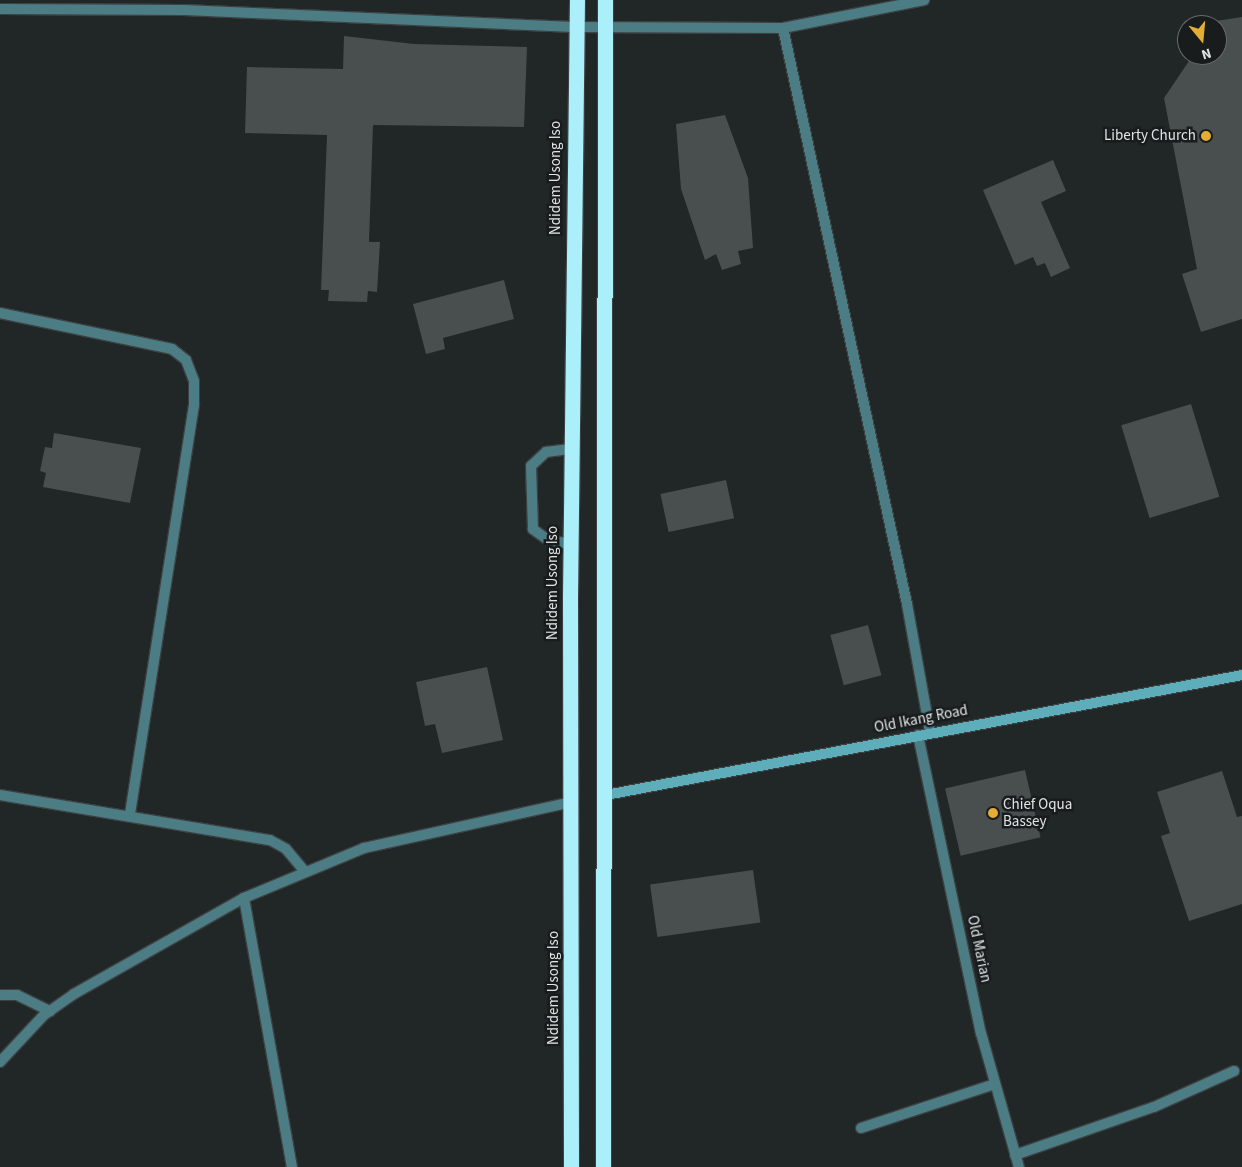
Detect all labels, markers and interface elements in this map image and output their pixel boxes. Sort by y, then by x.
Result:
north arrow [1177,15,1227,65]
text: N [1199,42,1213,64]
street label: Ndidem Usong Iso [547,121,565,235]
place label: Liberty Church [1104,127,1196,145]
marker: Liberty Church [1200,130,1212,142]
street label: Ndidem Usong Iso [544,526,562,640]
street label: Old Ikang Road [873,701,969,737]
place label: Chief Oqua Bassey [1003,795,1072,830]
marker: Chief Oqua Bassey [987,807,999,819]
street label: Old Marian [963,914,995,984]
street label: Ndidem Usong Iso [545,931,563,1045]

